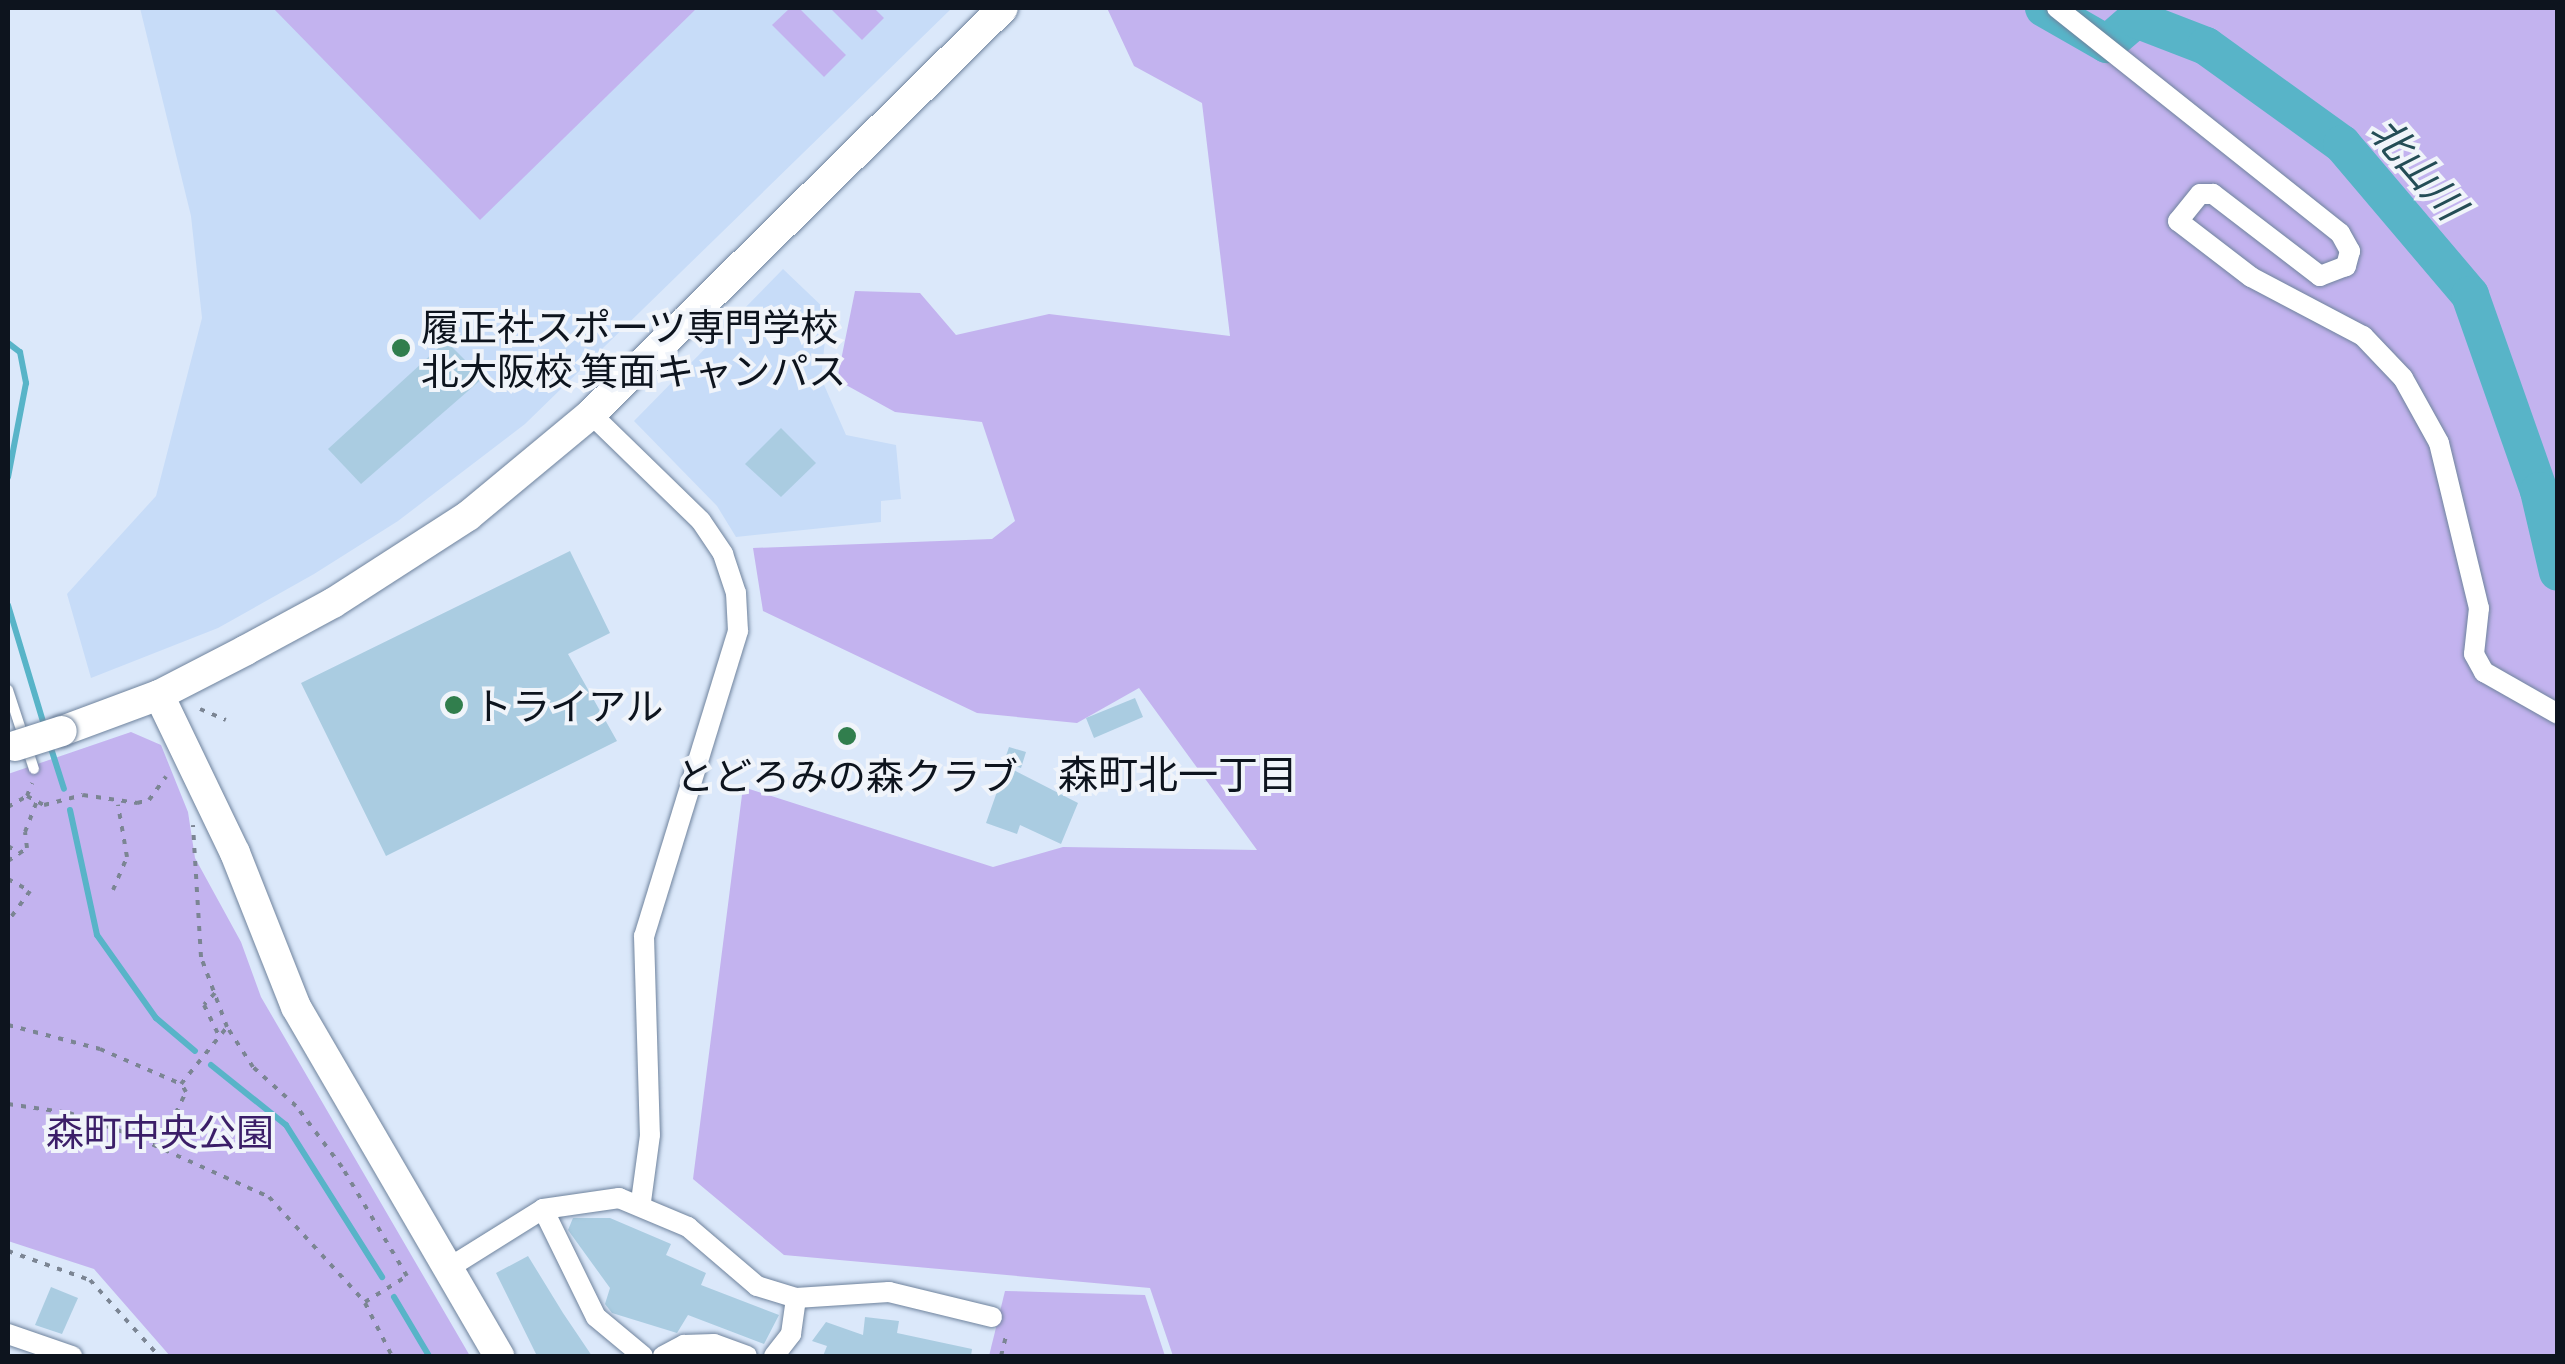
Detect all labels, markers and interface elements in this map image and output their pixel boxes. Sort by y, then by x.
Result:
water label: 北山川 [2362,106,2476,228]
place label: 履正社スポーツ専門学校 北大阪校 箕面キャンパス [421,303,846,392]
marker: 履正社スポーツ専門学校 北大阪校 箕面キャンパス [390,337,412,359]
place label: トライアル [474,682,664,728]
marker: トライアル [443,694,465,716]
marker: とどろみの森クラブ [836,725,858,747]
district label: 森町北一丁目 [1058,749,1298,797]
place label: とどろみの森クラブ [676,752,1018,798]
park label: 森町中央公園 [46,1108,274,1154]

